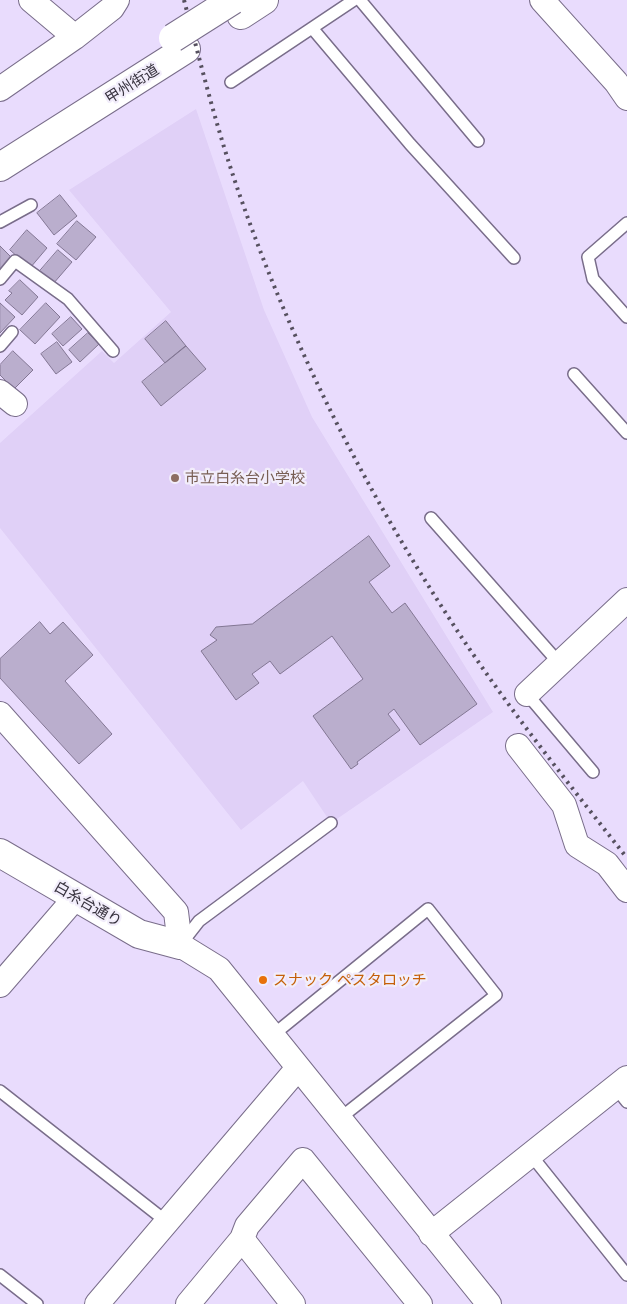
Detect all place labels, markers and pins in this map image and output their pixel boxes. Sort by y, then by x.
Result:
place label: 市立白糸台小学校 [185,469,305,487]
marker: 市立白糸台小学校 [169,472,181,484]
place label: スナック ペスタロッチ [273,971,427,989]
marker: スナック ペスタロッチ [257,974,269,986]

